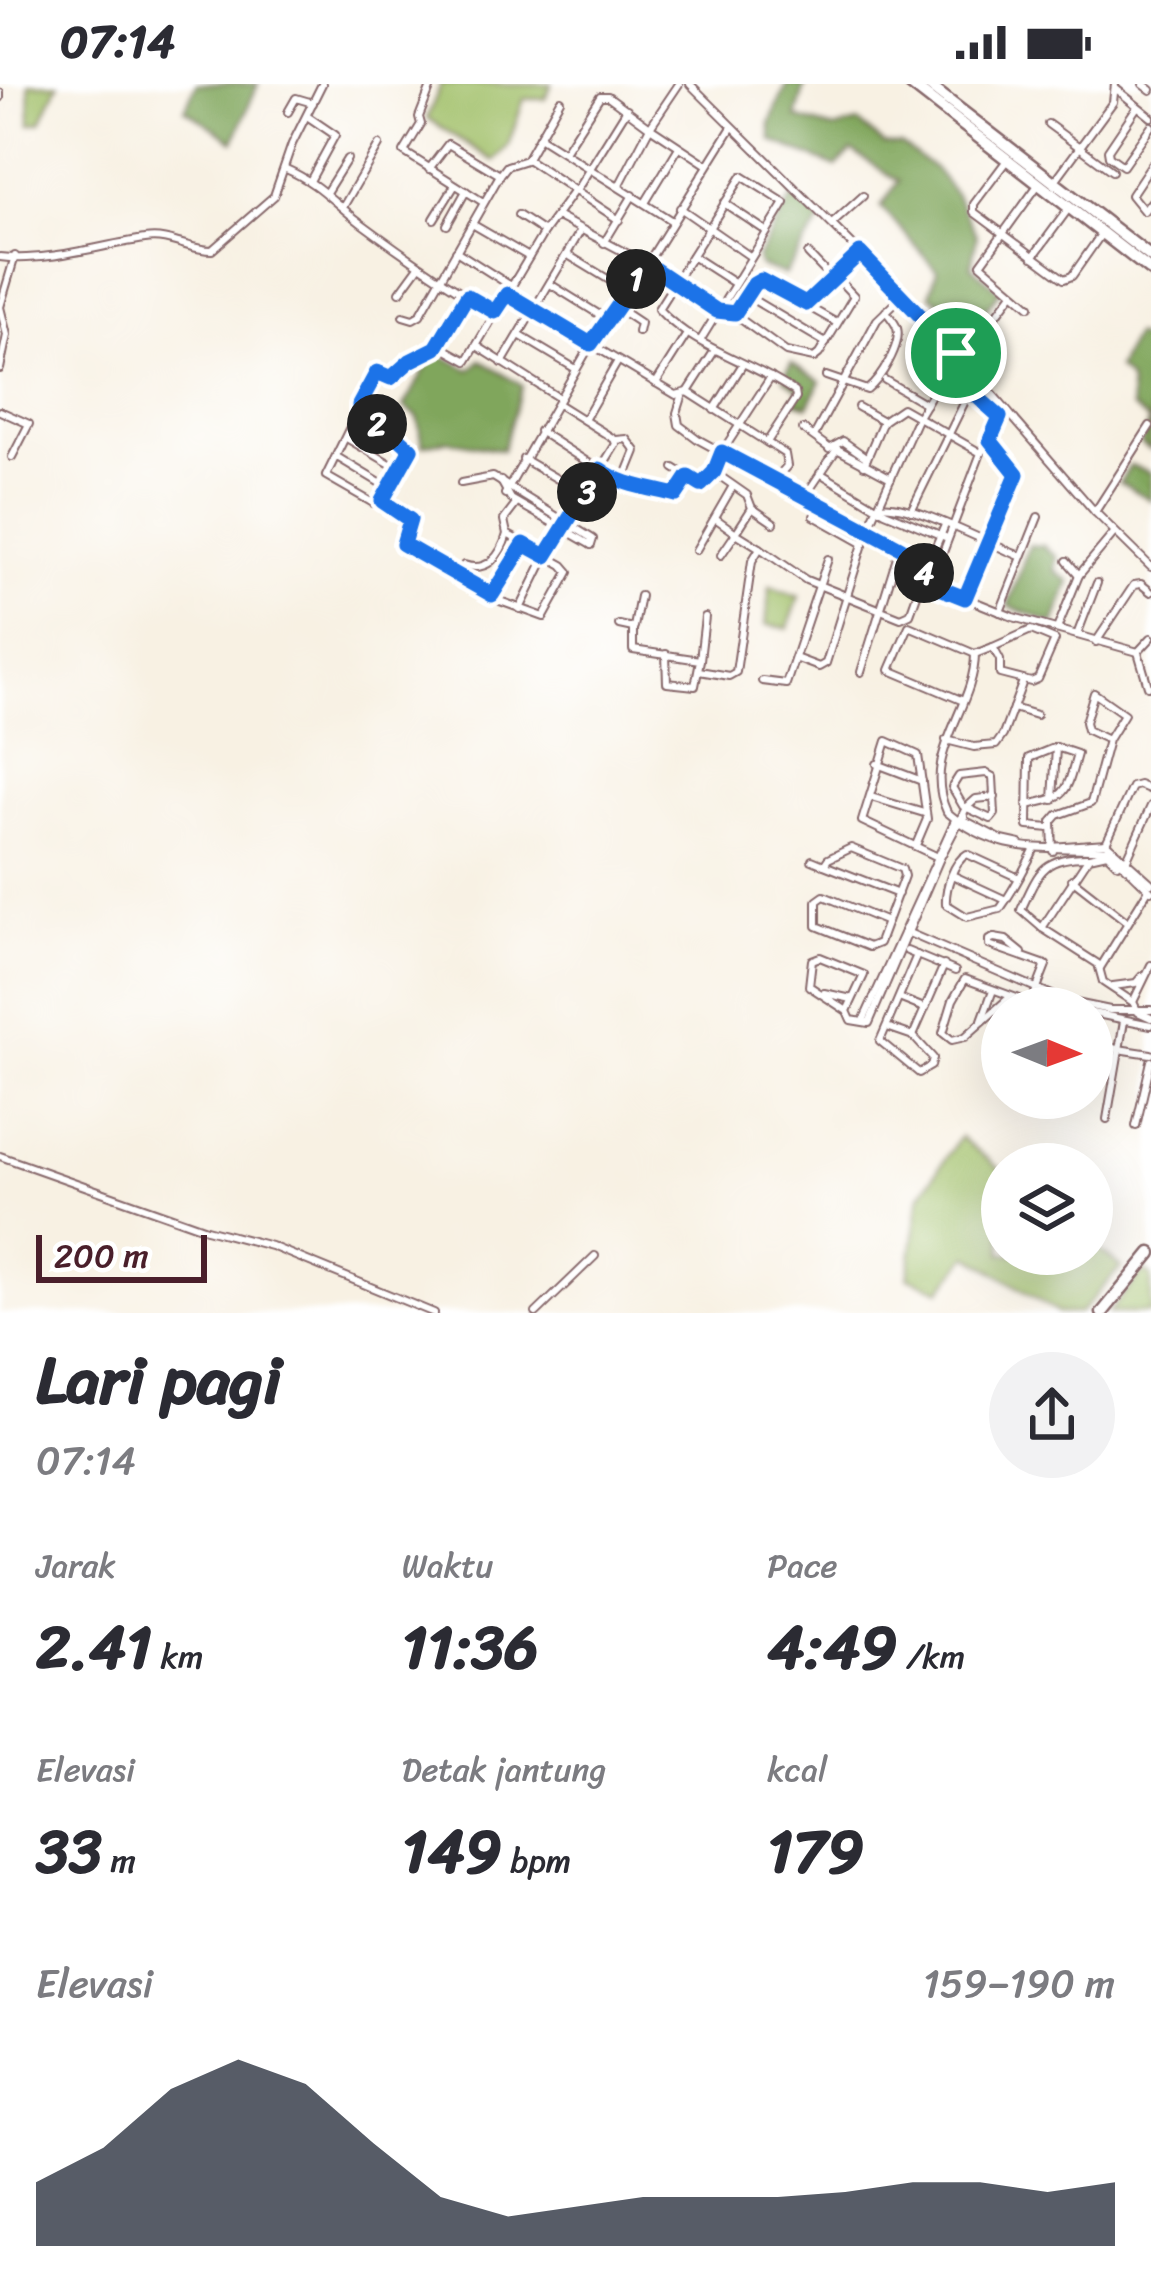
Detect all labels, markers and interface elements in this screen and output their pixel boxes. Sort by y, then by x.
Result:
text: 07:14 [60,2,175,82]
pin: 1 [606,249,666,309]
text: 1 [629,250,643,308]
pin [905,302,1007,404]
icon: arrive [923,320,989,386]
pin: 2 [347,394,407,454]
text: 2 [367,395,387,453]
pin: 3 [557,462,617,522]
text: 3 [578,463,596,521]
pin: 4 [894,543,954,603]
text: 4 [914,544,934,602]
north arrow [981,987,1113,1119]
map controls [981,987,1113,1275]
button: layers [981,1143,1113,1275]
text: 200 m [54,1227,149,1285]
scale bar [36,1229,207,1282]
text: Lari pagi [36,1322,282,1439]
button: share [989,1352,1115,1478]
text: 07:14 [36,1426,136,1495]
text: Jarak [36,1537,116,1595]
text: Waktu [402,1537,493,1595]
text: Pace [767,1537,837,1595]
text: 2.41 [36,1595,152,1701]
text: 11:36 [402,1595,538,1701]
text: 4:49 [767,1595,897,1701]
text: km [152,1628,203,1686]
text: /km [897,1628,965,1686]
text: Elevasi [36,1741,135,1799]
text: Detak jantung [402,1741,606,1799]
text: kcal [767,1741,827,1799]
text: 33 [36,1799,102,1905]
text: 149 [402,1799,502,1905]
text: 179 [767,1799,864,1905]
text: m [102,1832,136,1890]
text: bpm [502,1832,571,1890]
text: Elevasi [36,1949,153,2018]
text: 159–190 m [923,1949,1115,2018]

